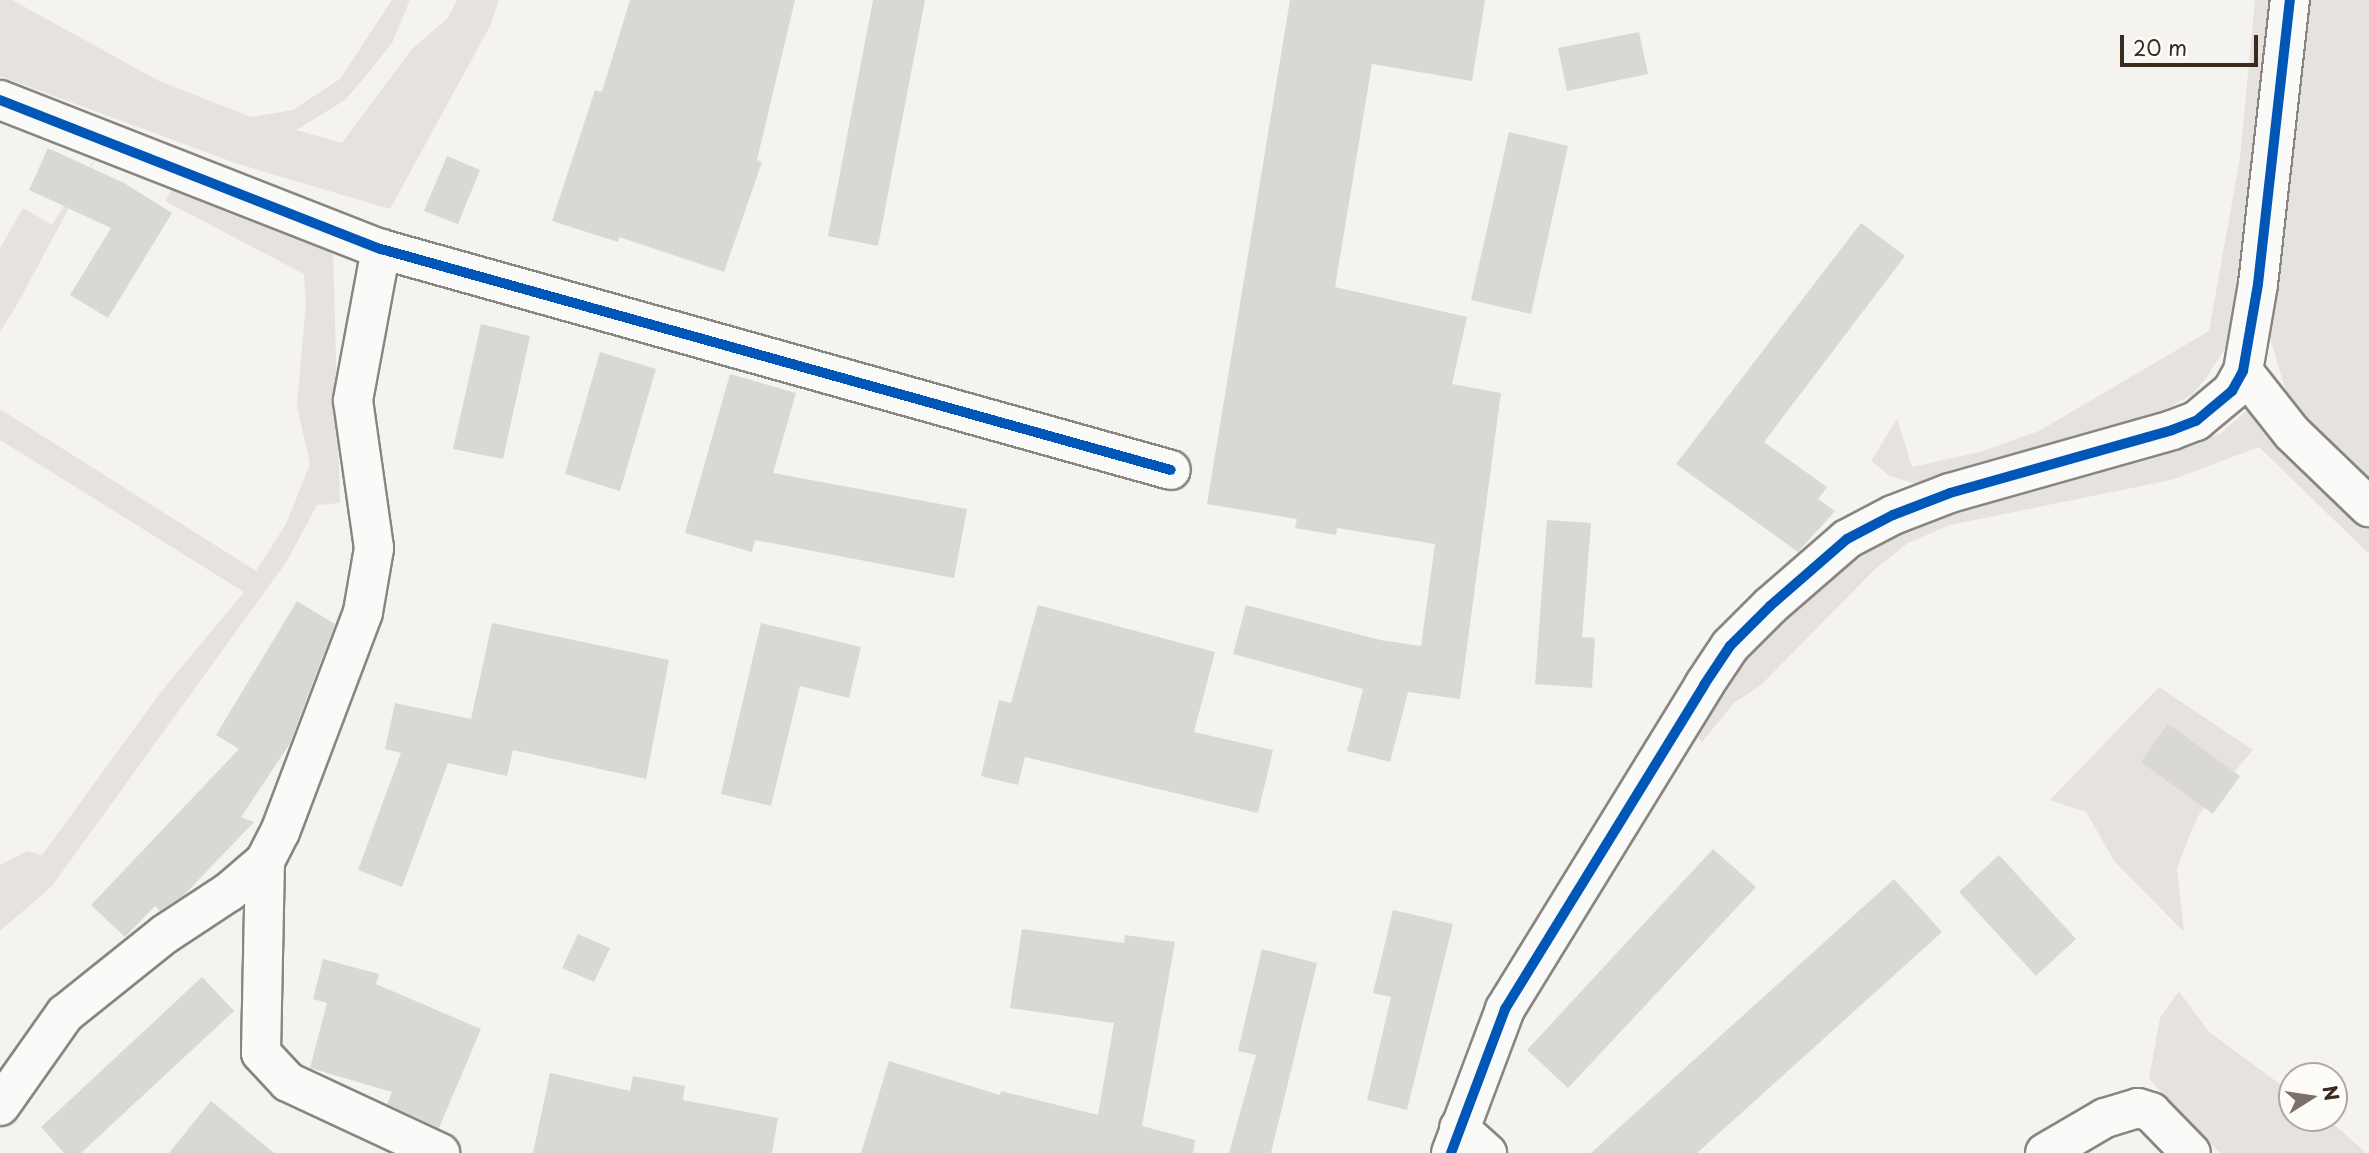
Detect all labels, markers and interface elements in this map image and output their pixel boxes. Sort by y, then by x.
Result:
scale bar [2124,21,2262,65]
text: 20 m [2133,31,2187,63]
north arrow [2278,1062,2348,1132]
text: N [2316,1083,2347,1103]

